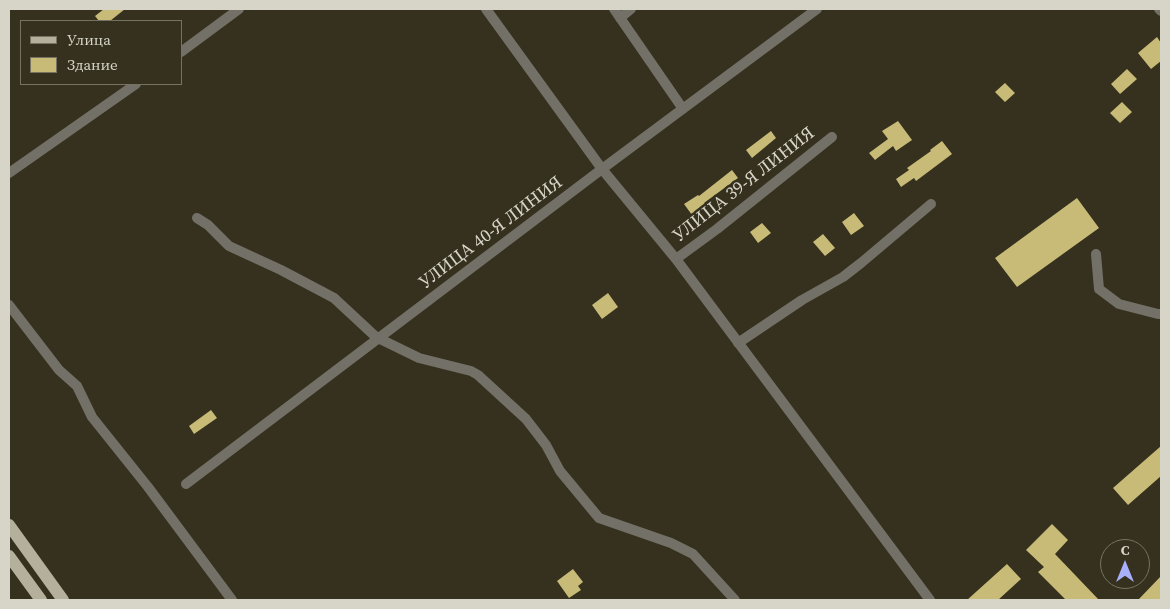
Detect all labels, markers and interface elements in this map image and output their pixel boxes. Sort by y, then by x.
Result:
legend [20,20,182,85]
text: Улица [67,29,111,50]
text: Здание [67,54,118,75]
street label: УЛИЦА 39-Я ЛИНИЯ [669,123,819,247]
street label: УЛИЦА 40-Я ЛИНИЯ [415,172,567,294]
north arrow [1100,539,1150,589]
text: С [1121,540,1129,560]

